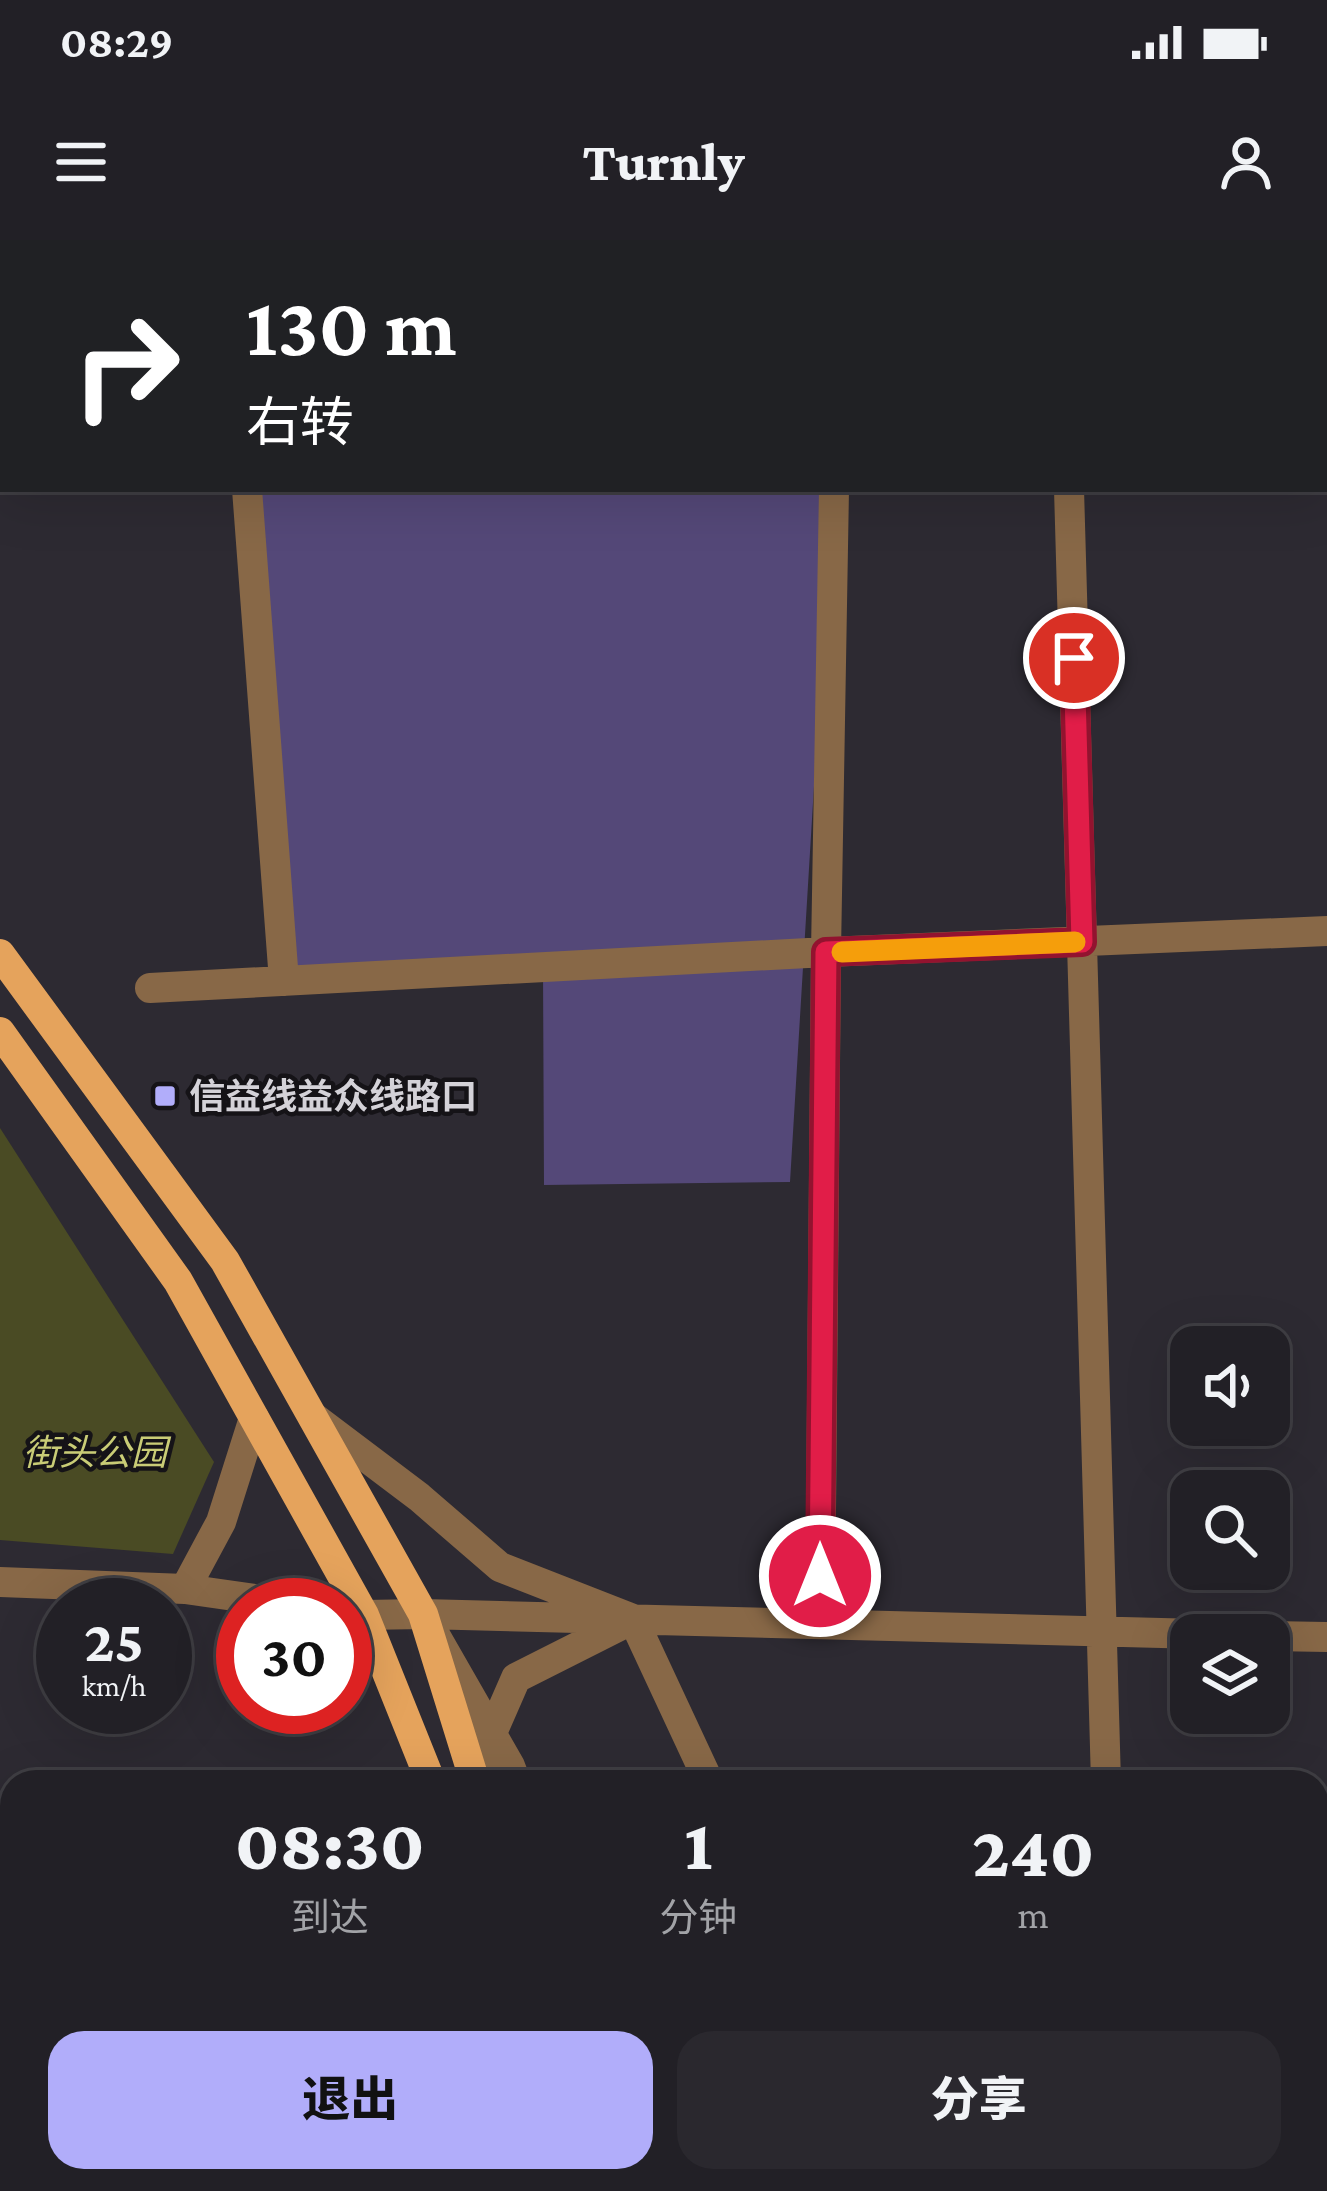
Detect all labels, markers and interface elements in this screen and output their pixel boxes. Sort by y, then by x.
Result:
text: 08:29 [60,17,173,67]
icon: menu [48,129,114,195]
icon: person [1213,129,1279,195]
text: Turnly [582,132,745,192]
text: 130 m [246,280,457,373]
icon: right [48,288,204,444]
text: 右转 [246,393,354,453]
pin [1023,607,1125,709]
icon: arrive [1041,625,1107,691]
place label: 信益线益众线路口 [189,1077,477,1117]
marker: 信益线益众线路口 [152,1083,178,1109]
map controls [1170,1326,1290,1734]
button: sound [1170,1326,1290,1446]
park label: 街头公园 [23,1433,172,1473]
button: search [1170,1470,1290,1590]
position arrow [757,1513,883,1639]
speed limit sign: 30 [216,1578,372,1734]
text: 25 [84,1607,144,1674]
button: layers [1170,1614,1290,1734]
text: km/h [82,1669,146,1702]
text: 08:30 [235,1804,425,1884]
text: 1 [684,1804,712,1884]
text: 240 [972,1811,1094,1891]
text: m [1017,1893,1049,1936]
text: 到达 [291,1896,369,1939]
text: 分钟 [659,1896,737,1939]
button: 退出 [48,2031,653,2169]
button: 分享 [677,2031,1281,2169]

